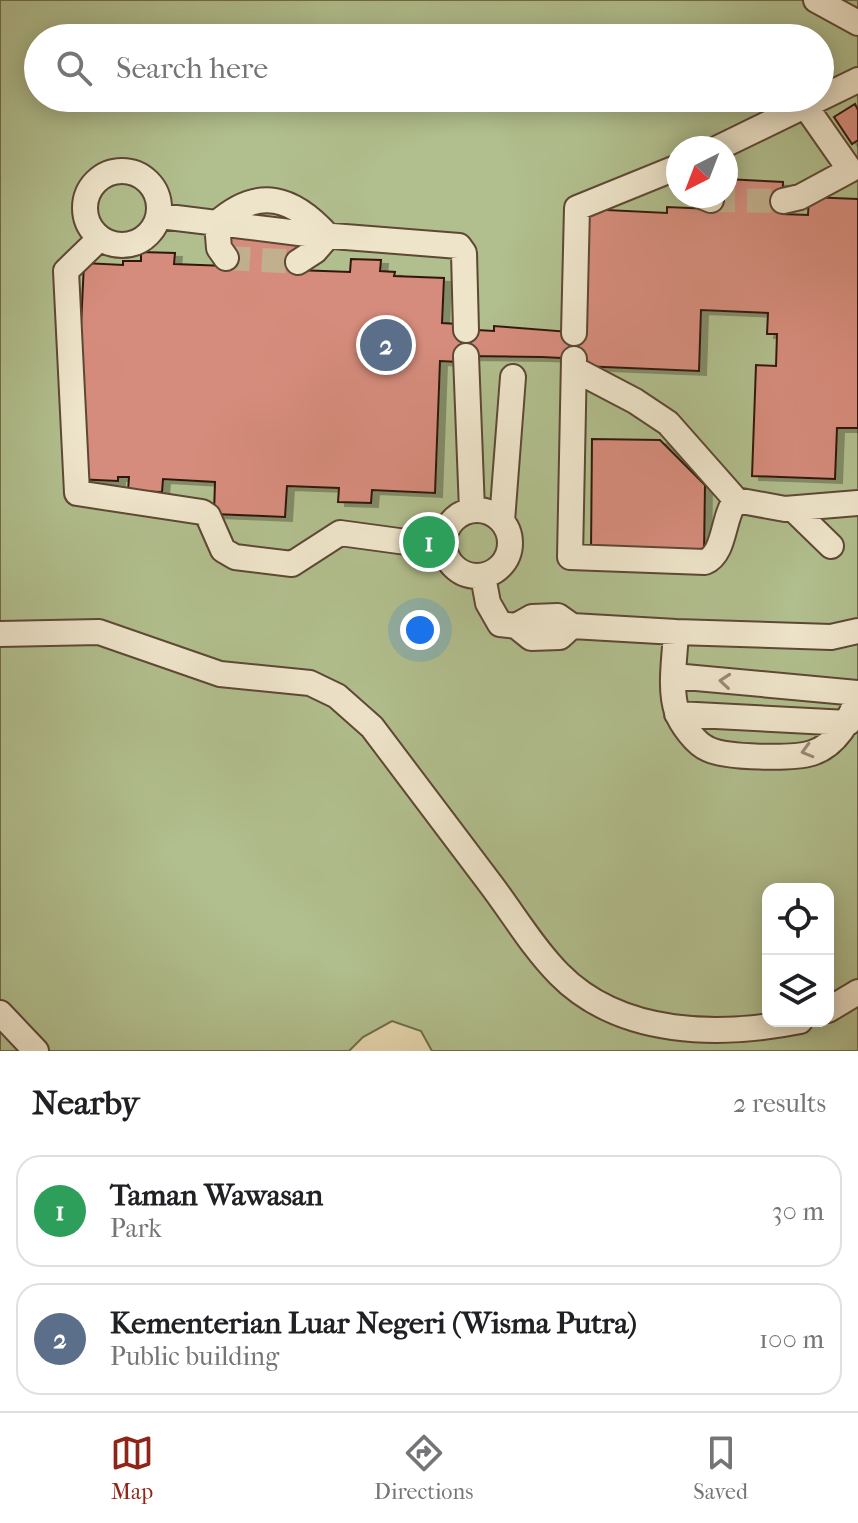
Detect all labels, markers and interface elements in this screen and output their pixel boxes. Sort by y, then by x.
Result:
search box [24,24,834,112]
icon: search [52,46,96,90]
text: Search here [116,51,268,86]
north arrow [666,136,738,208]
pin: 2 [360,315,412,375]
pin: 1 [403,512,455,572]
your location [400,610,440,650]
one-way arrow [718,672,731,689]
one-way arrow [801,742,814,759]
map controls [762,883,834,1027]
button: locate [762,883,834,955]
button: layers [762,955,834,1027]
text: Nearby [32,1083,139,1123]
text: 2 results [733,1088,826,1119]
text: Taman Wawasan [110,1178,323,1213]
text: 1 [55,1196,65,1227]
text: 30 m [772,1196,824,1227]
text: Park [110,1213,162,1244]
text: Kementerian Luar Negeri (Wisma Putra) [110,1306,637,1341]
text: 2 [53,1324,67,1355]
text: 100 m [759,1324,824,1355]
text: Public building [110,1341,279,1372]
tab: Map [110,1431,154,1505]
tab: Directions [374,1431,473,1505]
tab: Saved [693,1431,748,1505]

